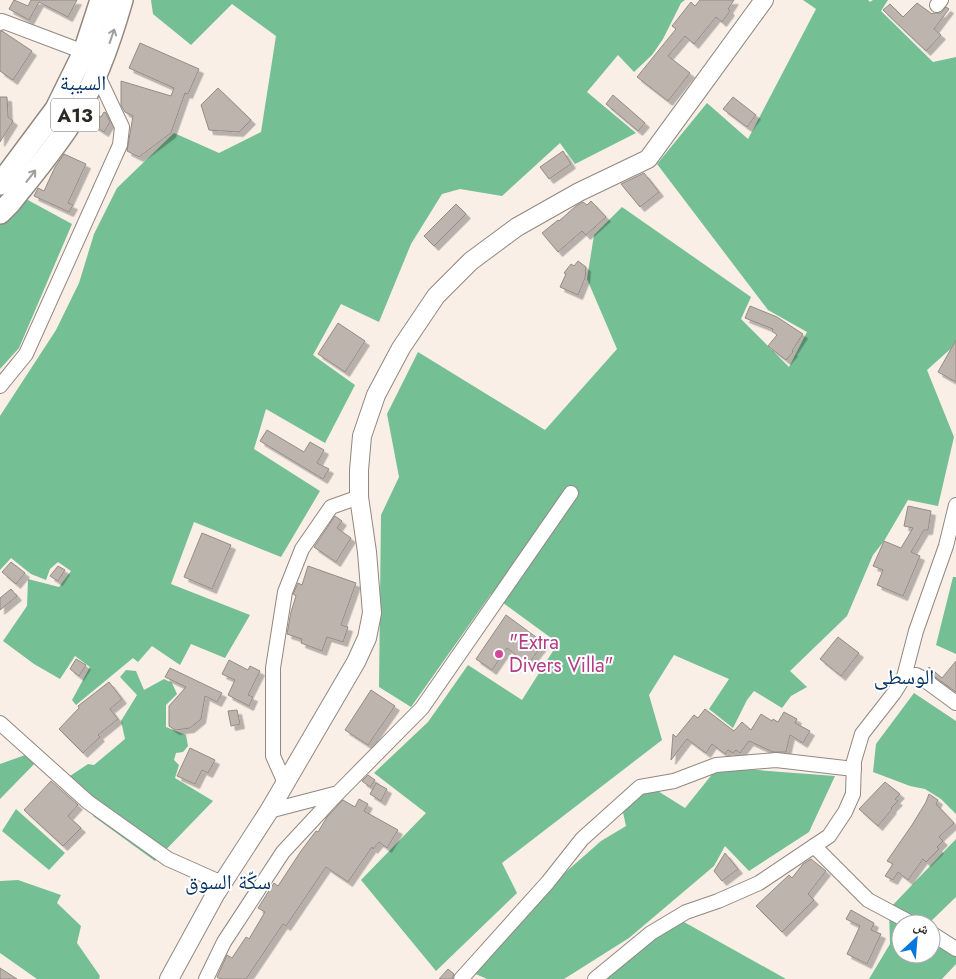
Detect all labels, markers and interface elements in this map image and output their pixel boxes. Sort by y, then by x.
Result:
one-way arrow [108,29,117,44]
district label: السيبة [60,68,106,98]
road number: A13 [51,98,99,132]
one-way arrow [26,170,37,183]
place label: "Extra Divers Villa" [509,628,613,680]
marker: "Extra Divers Villa" [493,648,505,660]
district label: الوسطى [874,662,934,692]
district label: سكّة السوق [185,867,271,897]
north arrow [891,914,941,964]
text: ش [911,915,933,940]

